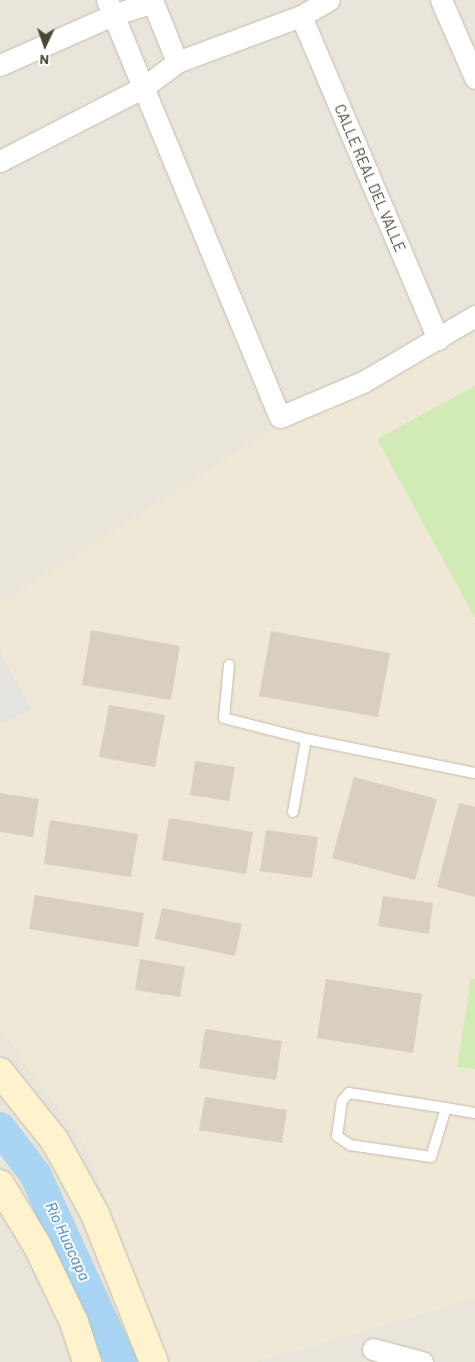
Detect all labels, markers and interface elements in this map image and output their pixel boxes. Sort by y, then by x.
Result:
north arrow [20,20,70,70]
text: N [39,52,49,69]
street label: CALLE REAL DEL VALLE [331,101,409,255]
water label: Río Huacapa [41,1198,95,1284]

